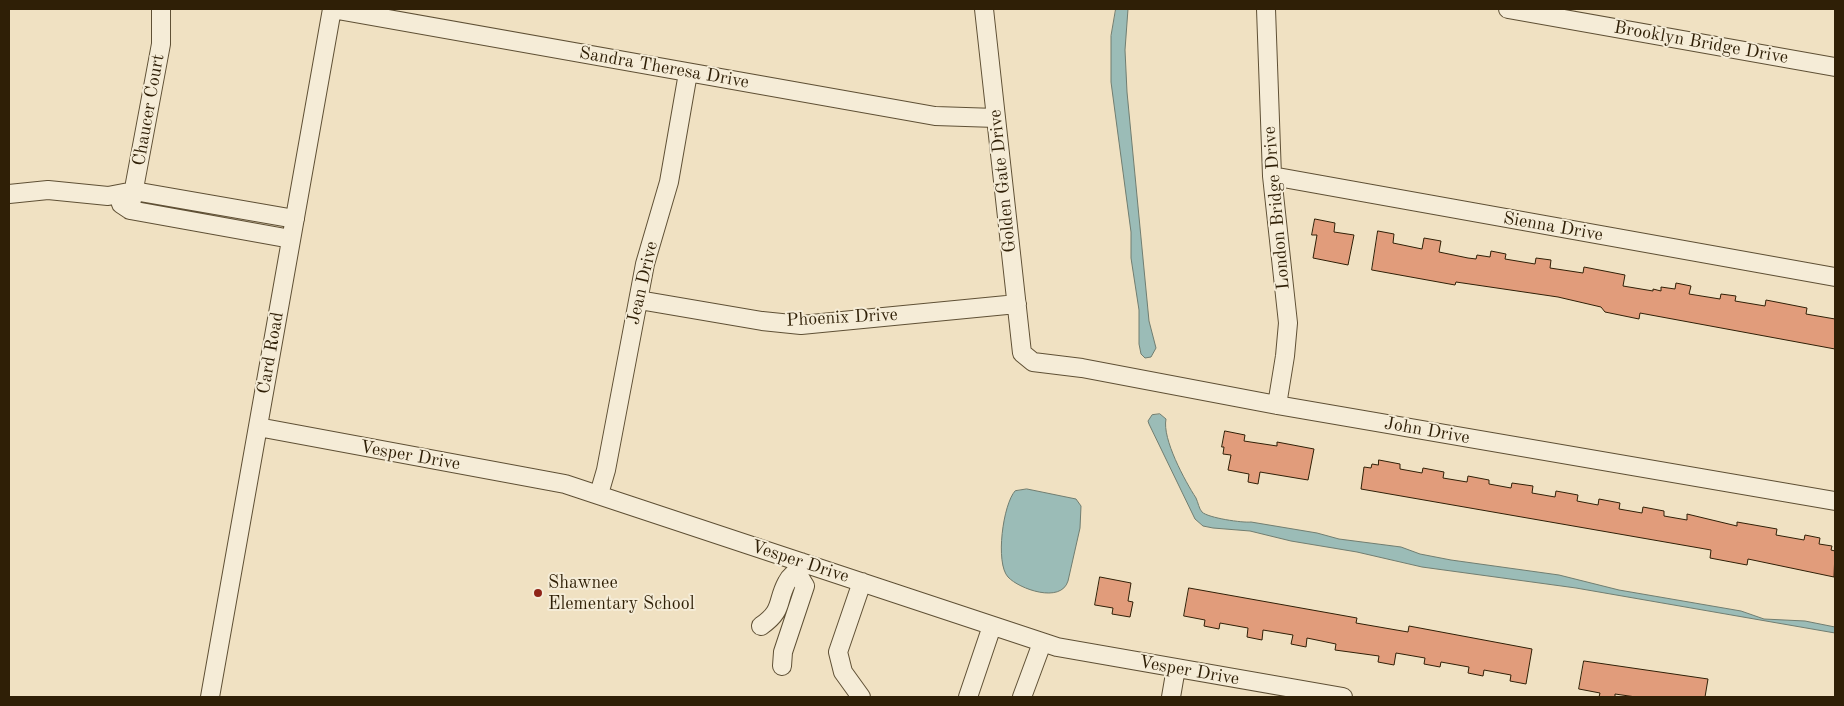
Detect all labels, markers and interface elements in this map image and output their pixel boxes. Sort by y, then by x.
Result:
street label: Brooklyn Bridge Drive [1612,17,1790,69]
street label: Sandra Theresa Drive [577,42,751,94]
street label: Chaucer Court [129,52,169,168]
street label: Golden Gate Drive [985,108,1021,254]
street label: London Bridge Drive [1259,125,1295,291]
street label: Sienna Drive [1501,208,1605,246]
street label: Jean Drive [623,239,663,327]
street label: Phoenix Drive [786,304,898,332]
street label: Card Road [253,310,289,396]
street label: John Drive [1383,413,1471,449]
street label: Vesper Drive [358,437,462,475]
street label: Vesper Drive [748,536,852,588]
place label: Shawnee Elementary School [548,572,695,614]
marker: Shawnee Elementary School [532,587,544,599]
street label: Vesper Drive [1137,652,1241,690]

